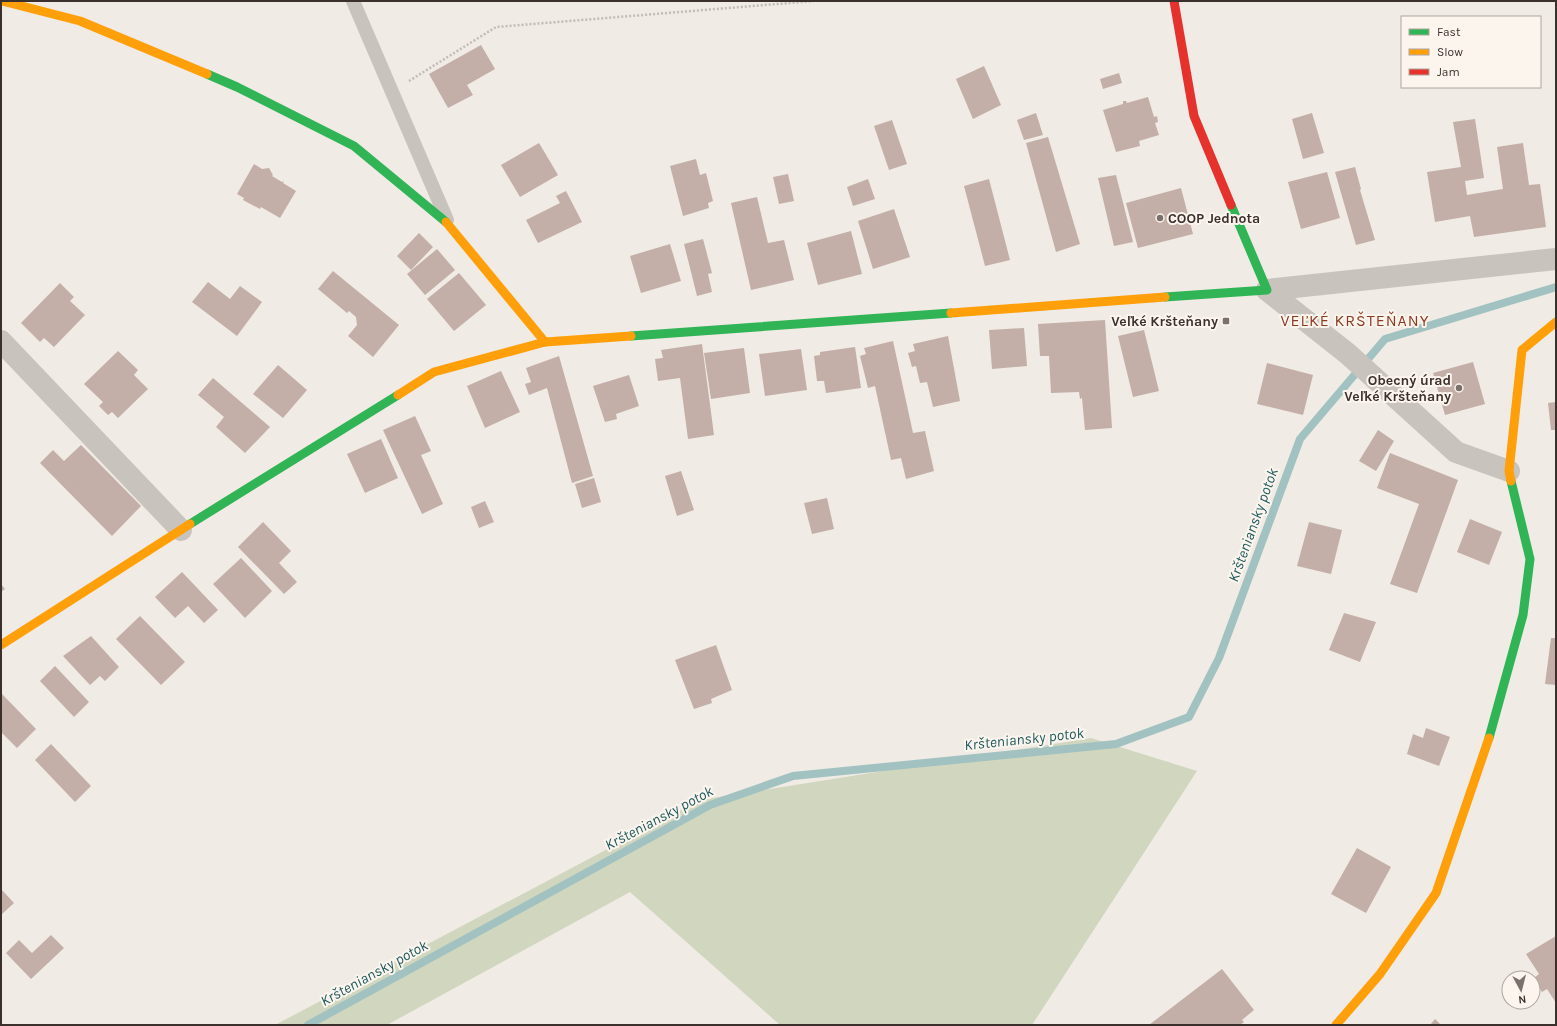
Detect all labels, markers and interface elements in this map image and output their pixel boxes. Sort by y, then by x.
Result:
legend [1401,16,1541,88]
text: Fast [1437,25,1461,39]
text: Slow [1437,45,1463,59]
text: Jam [1437,65,1460,79]
place label: COOP Jednota [1168,210,1260,227]
marker: COOP Jednota [1155,213,1165,223]
district label: VEĽKÉ KRŠTEŇANY [1280,311,1430,330]
place label: Veľké Kršteňany [1111,313,1218,330]
marker: Veľké Kršteňany [1221,316,1231,326]
place label: Obecný úrad Veľké Kršteňany [1344,372,1451,405]
marker: Obecný úrad Veľké Kršteňany [1454,383,1464,393]
water label: Kršteniansky potok [1224,465,1282,584]
water label: Kršteniansky potok [963,724,1085,754]
water label: Kršteniansky potok [602,782,717,854]
water label: Kršteniansky potok [317,936,431,1010]
north arrow [1501,970,1541,1010]
text: N [1517,992,1527,1006]

